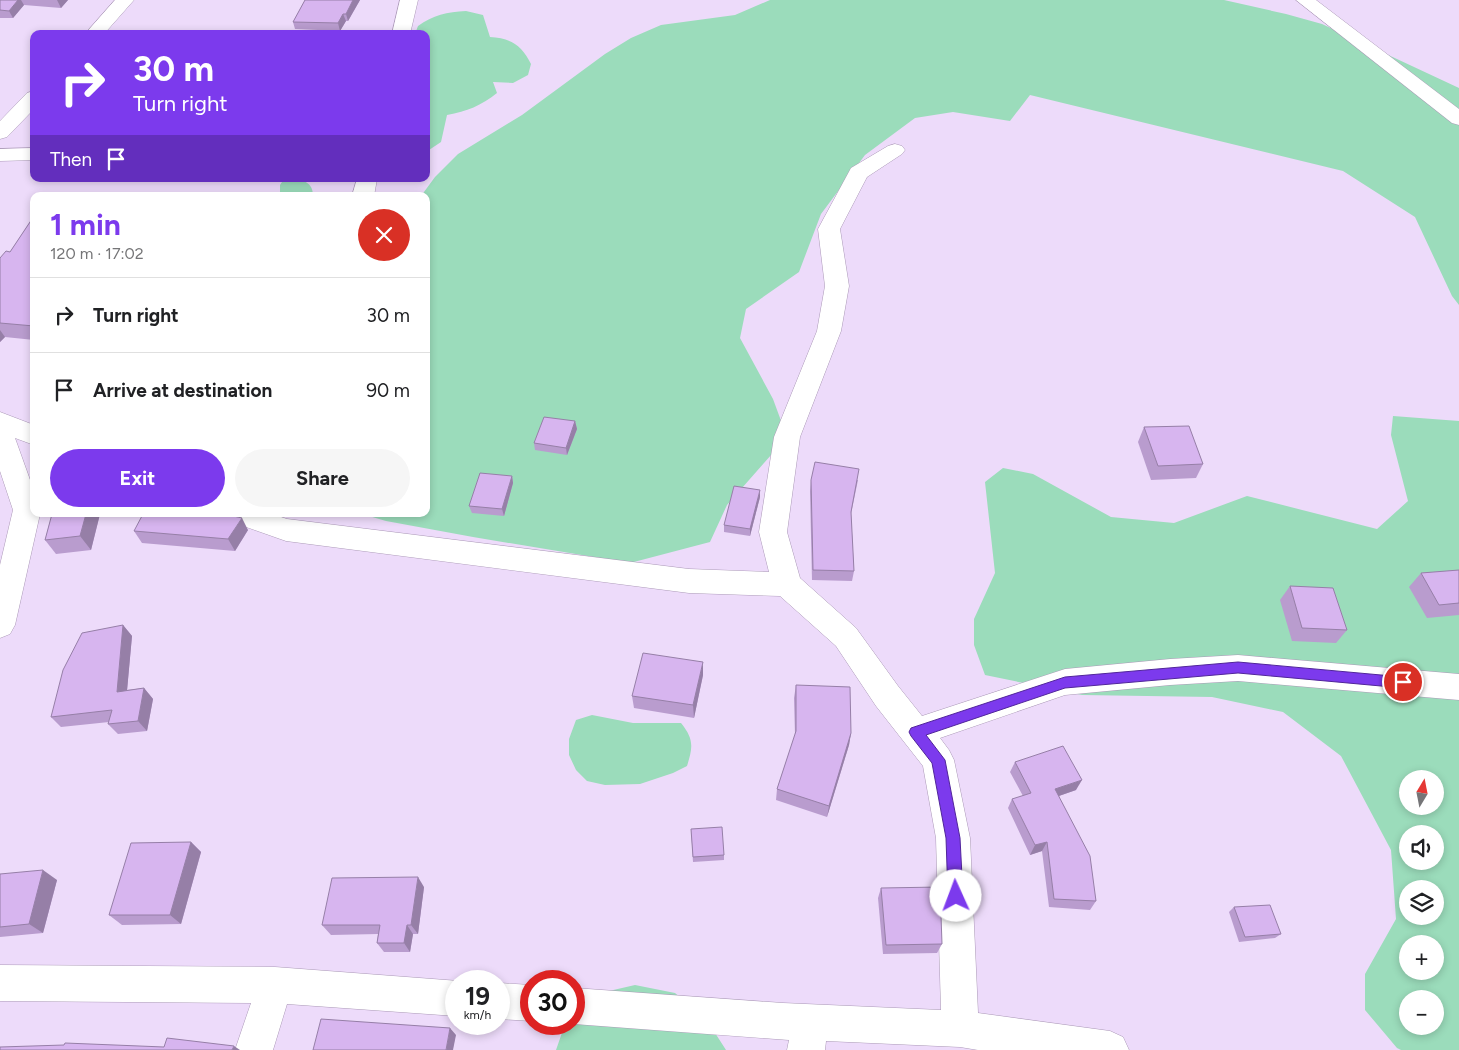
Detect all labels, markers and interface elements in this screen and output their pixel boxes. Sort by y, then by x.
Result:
text: 30 m [133,48,214,90]
icon: right [50,50,115,115]
text: Turn right [133,90,228,117]
icon: arrive [102,145,130,173]
text: Then [50,148,92,171]
text: 1 min [50,206,121,243]
button: close [358,209,410,261]
text: 120 m · 17:02 [50,244,144,263]
icon: right [50,301,78,329]
text: Turn right [93,304,179,327]
text: 30 m [367,304,410,327]
icon: arrive [50,376,78,404]
text: Arrive at destination [93,379,272,402]
text: 90 m [366,379,410,402]
button: Exit [50,449,225,507]
button: Share [235,449,410,507]
pin [1382,661,1424,703]
icon: arrive [1389,668,1417,696]
north arrow [1399,770,1444,815]
map controls [1399,770,1444,1035]
button: sound [1399,825,1444,870]
position arrow [929,869,981,921]
button: layers [1399,880,1444,925]
button: + [1399,935,1444,980]
speed limit sign: 30 [520,970,585,1035]
text: 19 [465,981,490,1011]
button: − [1399,990,1444,1035]
text: km/h [464,1008,491,1022]

